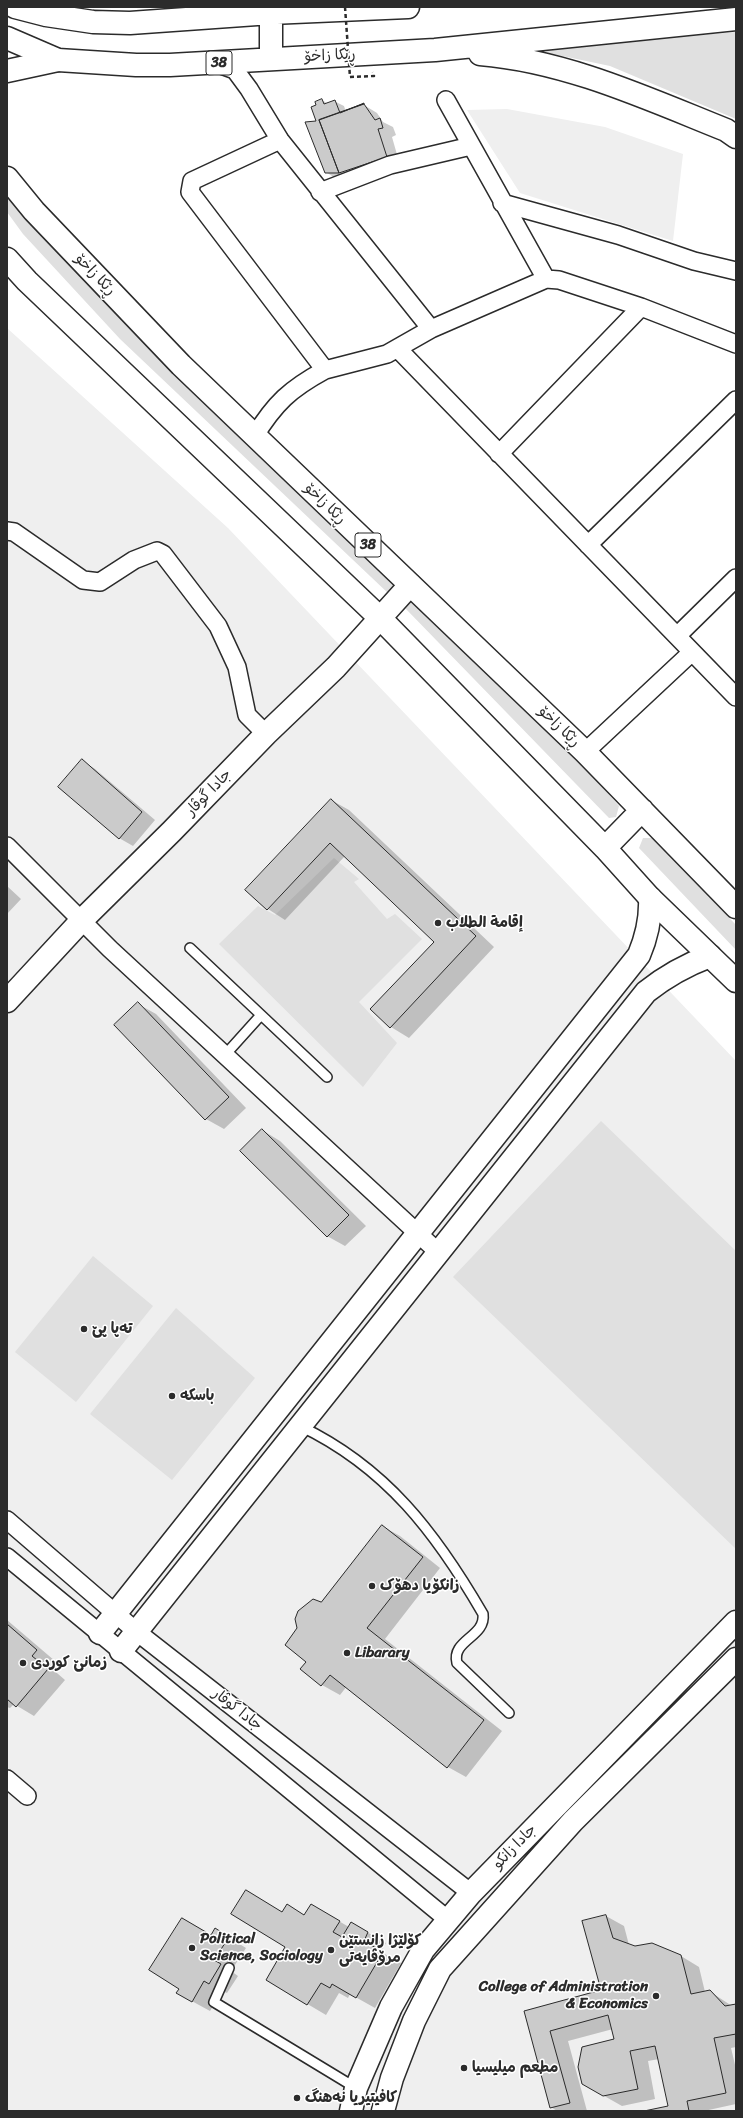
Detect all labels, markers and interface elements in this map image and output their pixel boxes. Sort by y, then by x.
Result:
street label: ڕێکا زاخۆ [304,46,356,66]
road number: 38 [206,51,232,75]
street label: ڕێکا زاخۆ [71,250,119,300]
street label: ڕێکا زاخۆ [300,480,350,528]
road number: 38 [355,533,381,557]
street label: ڕێکا زاخۆ [534,703,584,751]
street label: جادا گوڤار [182,766,236,820]
place label: إقامة الطلاب [446,914,523,932]
marker: إقامة الطلاب [433,918,443,928]
place label: تەپا پێ [92,1320,132,1338]
marker: تەپا پێ [79,1324,89,1334]
place label: باسکە [180,1387,214,1405]
marker: باسکە [167,1391,177,1401]
place label: زانکۆیا دهۆک [380,1577,459,1595]
marker: زانکۆیا دهۆک [367,1581,377,1591]
place label: Libarary [355,1644,409,1662]
marker: Libarary [342,1648,352,1658]
place label: زمانێ کوردی [31,1654,107,1672]
marker: زمانێ کوردی [18,1658,28,1668]
street label: جادا گوڤار [208,1685,266,1735]
street label: جادا زانکو [489,1821,541,1873]
place label: Political Science, Sociology [200,1930,323,1965]
place label: كۆلێژا زانستێن مرۆڤایەتی [339,1932,421,1967]
marker: Political Science, Sociology [187,1943,197,1953]
marker: كۆلێژا زانستێن مرۆڤایەتی [326,1945,336,1955]
place label: College of Administration & Economics [479,1978,648,2013]
marker: College of Administration & Economics [651,1991,661,2001]
place label: مطعم میلیسیا [472,2059,558,2077]
marker: مطعم میلیسیا [459,2063,469,2073]
place label: کافیتیریا نەھنگ [305,2089,397,2107]
marker: کافیتیریا نەھنگ [292,2093,302,2103]

